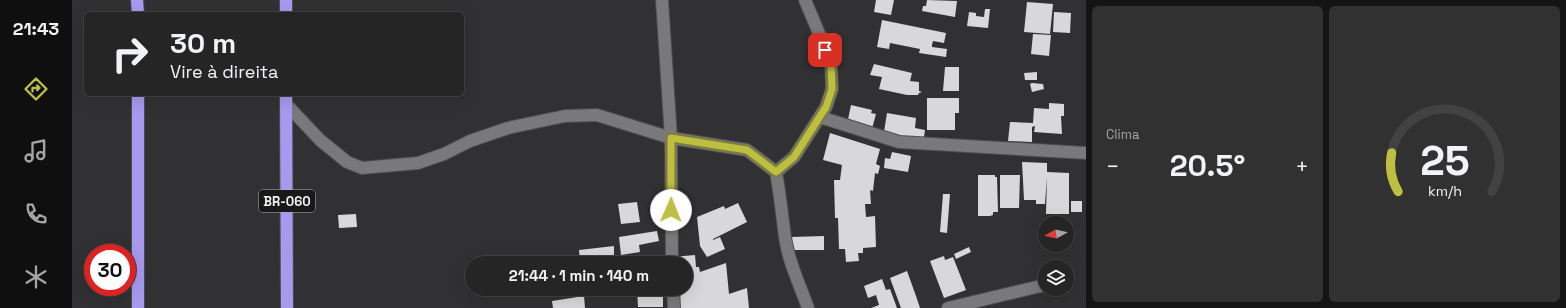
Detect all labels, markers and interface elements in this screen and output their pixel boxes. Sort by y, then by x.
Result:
text: 21:43 [13,17,59,40]
text: 30 m [170,25,236,61]
icon: right [104,28,156,80]
pin [808,33,842,67]
icon: arrive [814,39,836,61]
text: Vire à direita [170,60,278,83]
icon: directions [22,75,50,103]
text: Clima [1106,126,1139,143]
text: 25 [1420,134,1469,187]
icon: music [22,137,50,165]
text: 20.5° [1170,146,1245,185]
text: − [1106,152,1120,180]
text: + [1295,152,1309,180]
text: km/h [1427,182,1462,200]
position arrow [650,189,692,231]
road number: BR-060 [259,190,315,212]
icon: phone [22,200,50,228]
north arrow [1038,216,1074,252]
map controls [1038,216,1074,296]
speed limit sign: 30 [84,244,136,296]
button: layers [1038,260,1074,296]
icon: climate [22,263,50,291]
text: 21:44 · 1 min · 140 m [509,266,649,285]

